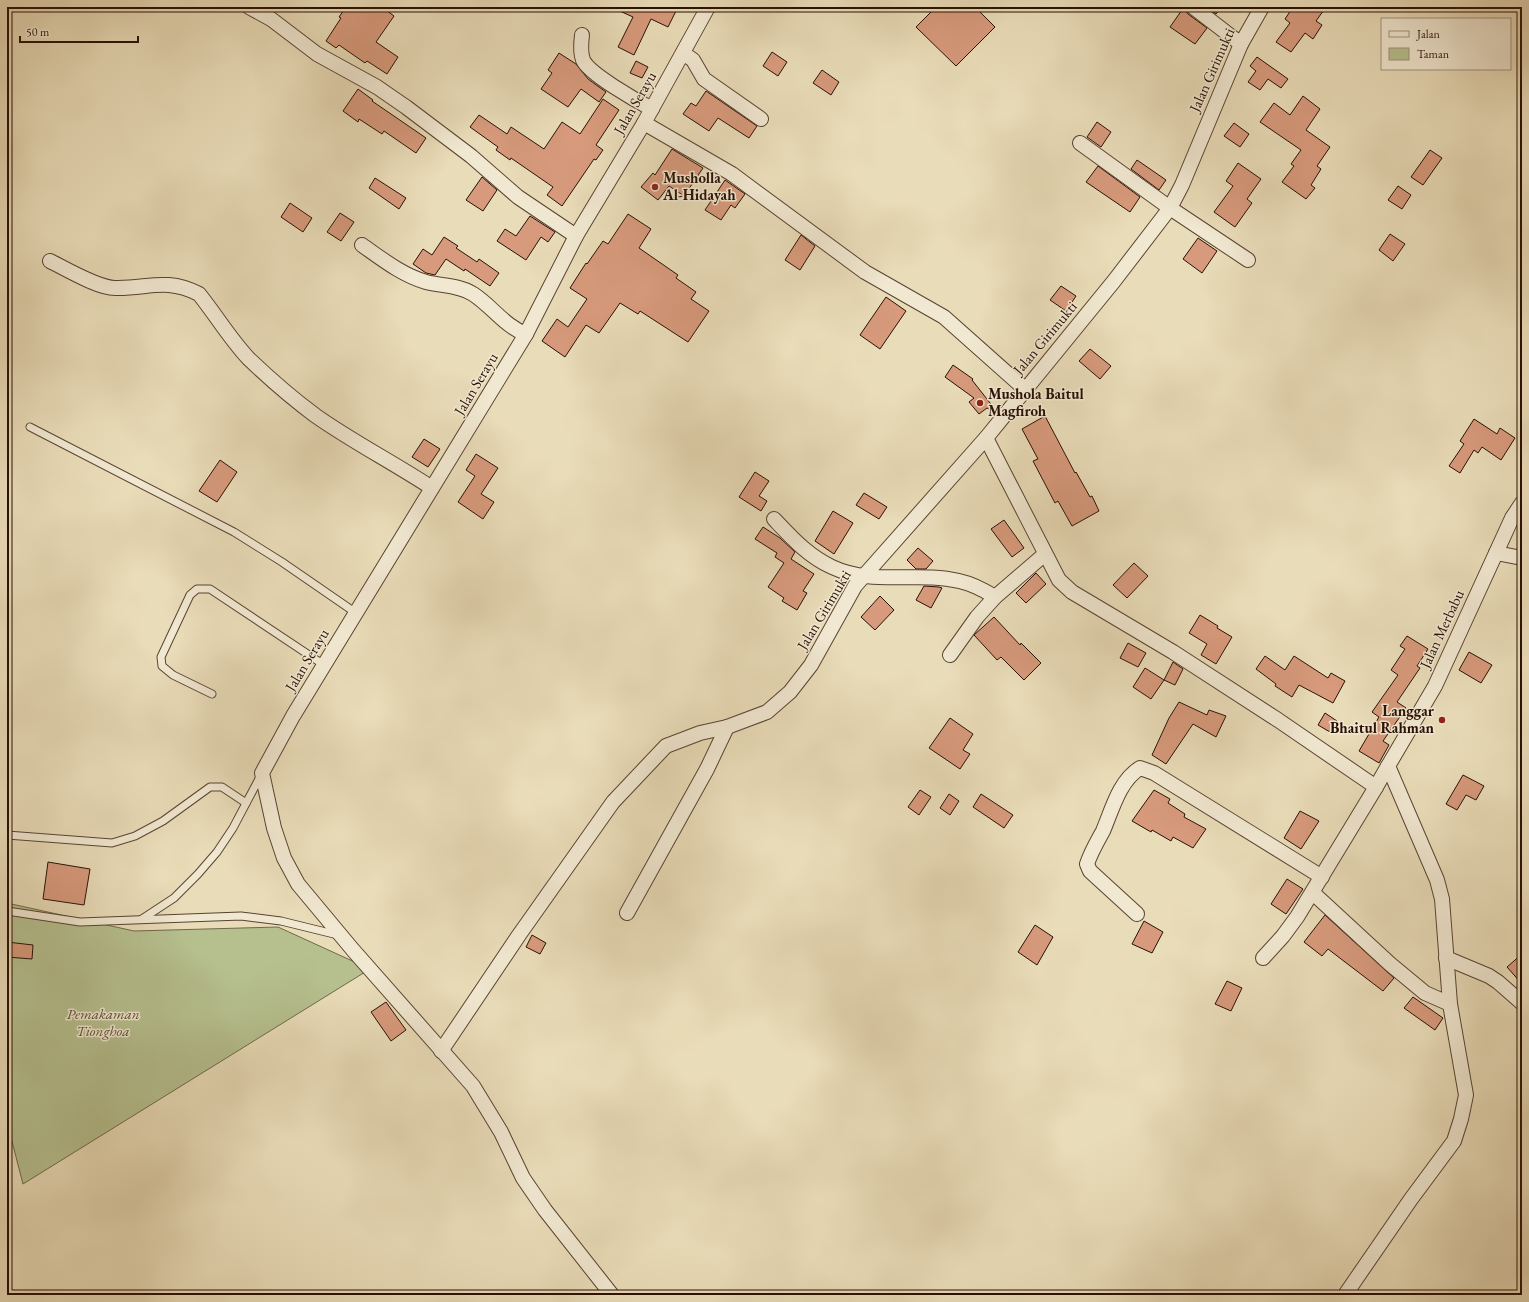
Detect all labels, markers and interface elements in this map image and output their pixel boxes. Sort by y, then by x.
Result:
scale bar [20,18,138,44]
legend [1381,18,1511,70]
text: 50 m [26,24,50,40]
street label: Jalan Girimukti [1184,25,1239,117]
text: Jalan [1416,26,1441,42]
text: Taman [1417,46,1450,62]
street label: Jalan Serayu [608,68,660,139]
place label: Musholla Al-Hidayah [662,168,736,204]
marker: Musholla Al-Hidayah [650,182,660,192]
street label: Jalan Girimukti [1007,297,1081,380]
street label: Jalan Serayu [448,349,502,420]
place label: Mushola Baitul Magfiroh [988,384,1084,420]
marker: Mushola Baitul Magfiroh [975,398,985,408]
street label: Jalan Girimukti [791,566,855,655]
street label: Jalan Merbabu [1414,586,1468,673]
street label: Jalan Serayu [279,625,333,696]
place label: Langgar Bhaitul Rahman [1330,701,1435,737]
marker: Langgar Bhaitul Rahman [1437,715,1447,725]
park label: Pemakaman Tionghoa [66,1004,140,1040]

